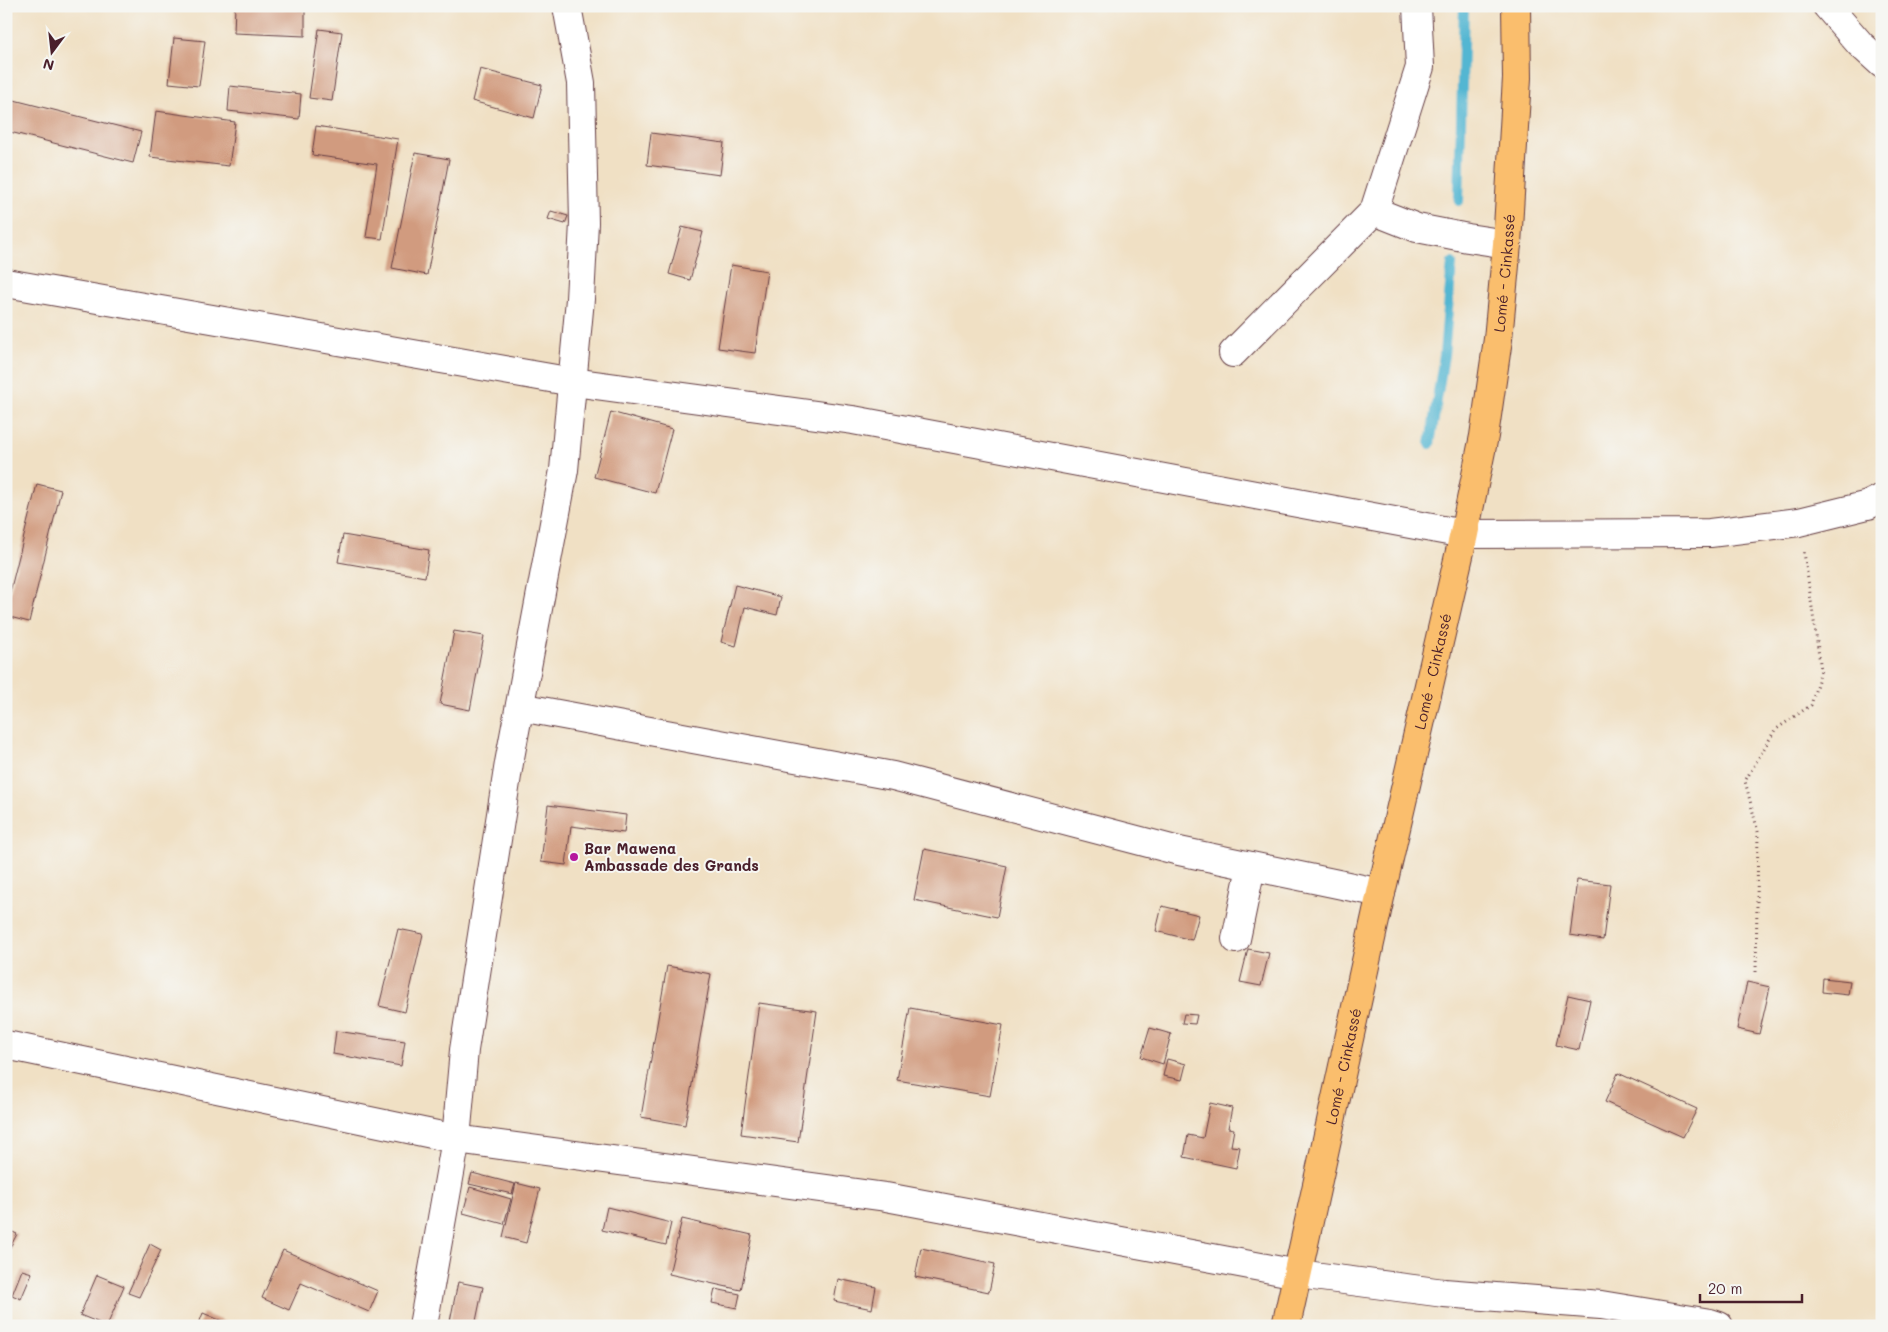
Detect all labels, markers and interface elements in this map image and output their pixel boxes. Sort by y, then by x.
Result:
north arrow [28,28,78,78]
text: N [41,54,56,76]
street label: Lomé - Cinkassé [1489,213,1519,333]
street label: Lomé - Cinkassé [1409,611,1455,731]
place label: Bar Mawena Ambassade des Grands [584,838,759,875]
marker: Bar Mawena Ambassade des Grands [568,851,580,863]
street label: Lomé - Cinkassé [1320,1006,1366,1126]
scale bar [1700,1272,1803,1304]
text: 20 m [1708,1278,1742,1298]

